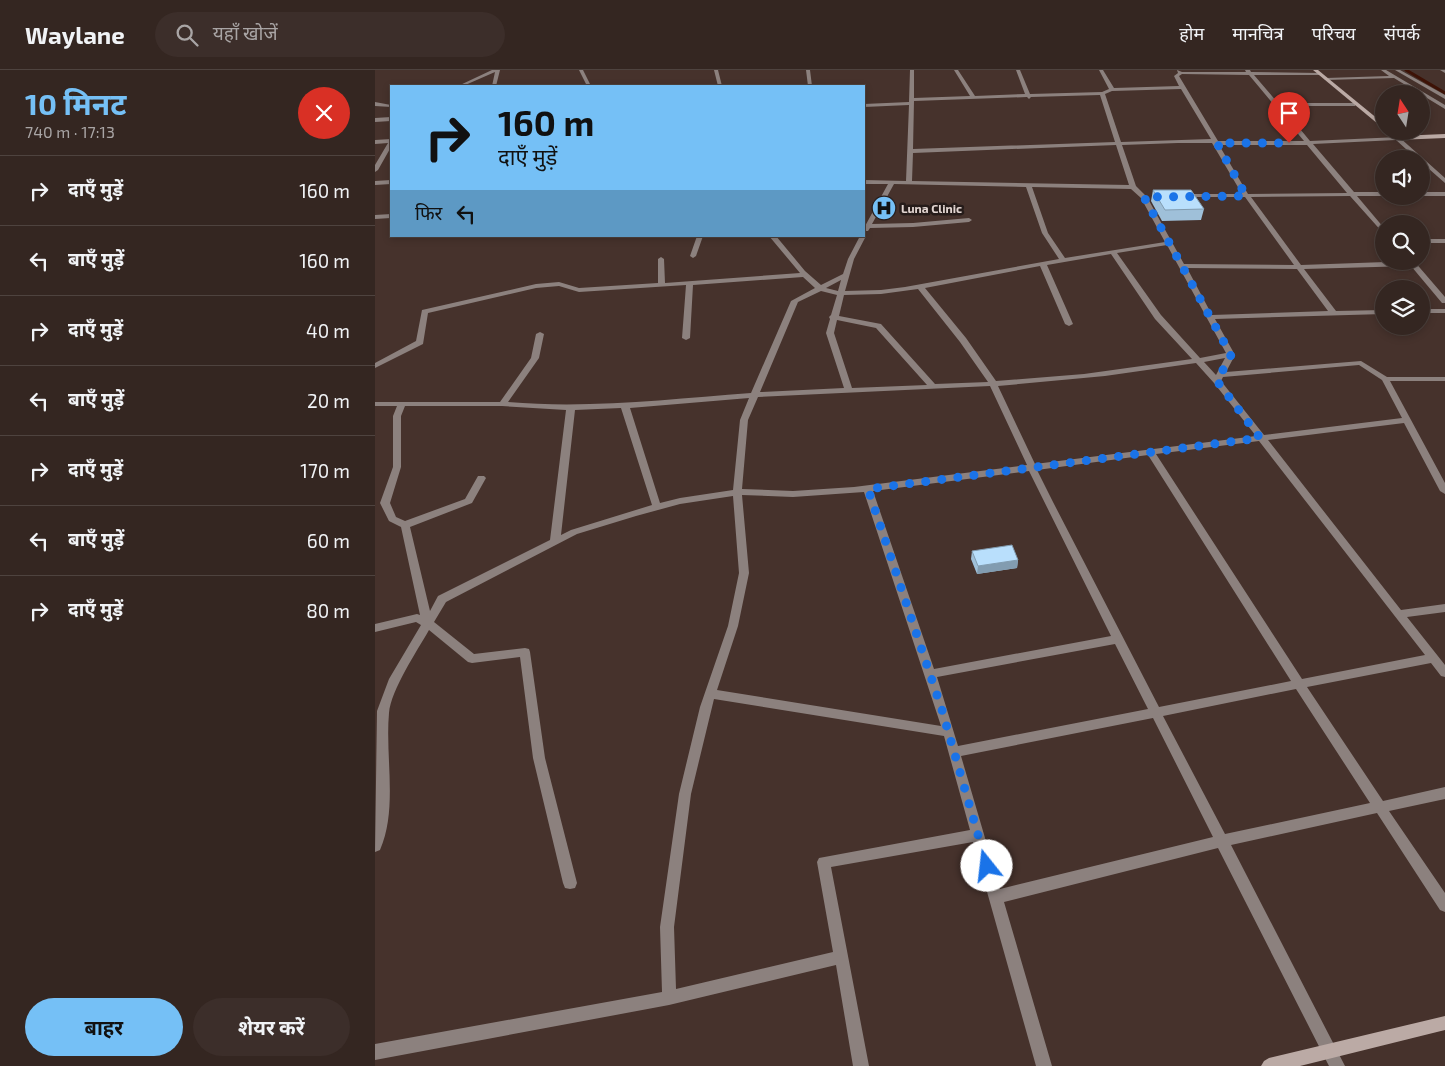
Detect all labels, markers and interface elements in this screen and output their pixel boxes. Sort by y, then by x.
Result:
search box [155,12,505,57]
text: Waylane [25,20,125,49]
icon: search [173,21,201,49]
text: यहाँ खोजें [213,21,278,44]
text: होम [1179,22,1204,44]
text: मानचित्र [1232,22,1284,44]
text: परिचय [1312,22,1356,44]
text: संपर्क [1384,22,1420,44]
text: 10 मिनट [25,85,126,121]
north arrow [1375,85,1430,140]
map controls [1375,85,1430,335]
button: close [298,87,350,139]
pin [1268,92,1310,143]
icon: arrive [1275,99,1303,127]
text: 160 m [498,101,594,143]
icon: right [415,105,480,170]
text: 740 m · 17:13 [25,122,115,141]
text: दाएँ मुड़ें [498,143,557,169]
button: sound [1375,150,1430,205]
icon: right [25,177,53,205]
text: दाएँ मुड़ें [68,177,123,200]
text: 160 m [299,179,350,202]
hospital icon: Luna Clinic [871,195,897,221]
icon: left [452,200,480,228]
text: फिर [415,201,442,224]
place label: Luna Clinic [901,201,962,215]
button: search [1375,215,1430,270]
icon: left [25,247,53,275]
text: बाएँ मुड़ें [68,247,124,270]
text: 160 m [299,249,350,272]
button: layers [1375,280,1430,335]
icon: right [25,317,53,345]
text: दाएँ मुड़ें [68,317,123,340]
text: 40 m [306,319,350,342]
icon: left [25,387,53,415]
text: बाएँ मुड़ें [68,387,124,410]
text: 20 m [307,389,350,412]
icon: right [25,457,53,485]
text: दाएँ मुड़ें [68,457,123,480]
text: 170 m [300,459,350,482]
icon: left [25,527,53,555]
text: बाएँ मुड़ें [68,527,124,550]
text: 60 m [307,529,350,552]
icon: right [25,597,53,625]
text: दाएँ मुड़ें [68,597,123,620]
text: 80 m [306,599,350,622]
position arrow [960,839,1012,891]
button: बाहर [25,998,183,1056]
button: शेयर करें [193,998,350,1056]

